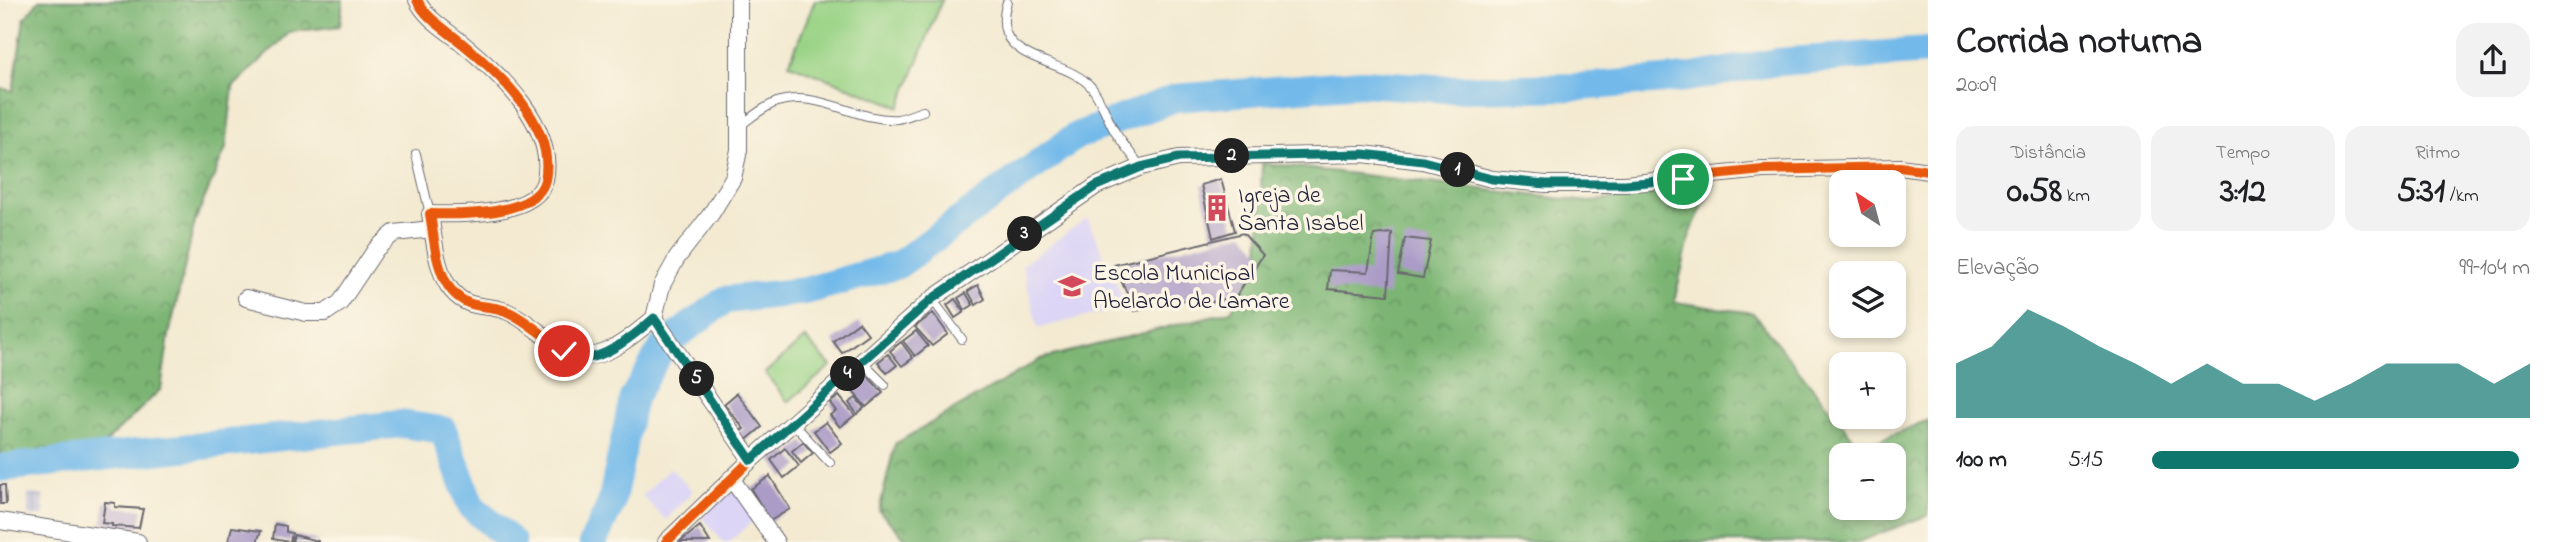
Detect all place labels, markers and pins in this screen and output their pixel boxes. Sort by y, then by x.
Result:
pin: 2 [1214,138,1250,174]
pin [1653,149,1713,209]
pin: 1 [1440,152,1476,188]
place label: Igreja de Santa Isabel [1238,179,1364,242]
building icon: Igreja de Santa Isabel [1202,193,1232,223]
pin: 3 [1007,216,1042,252]
place label: Escola Municipal Abelardo de Lamare [1093,257,1290,320]
school or university icon: Escola Municipal Abelardo de Lamare [1057,271,1087,301]
pin [534,321,594,381]
pin: 4 [830,356,866,392]
pin: 5 [680,362,714,396]

